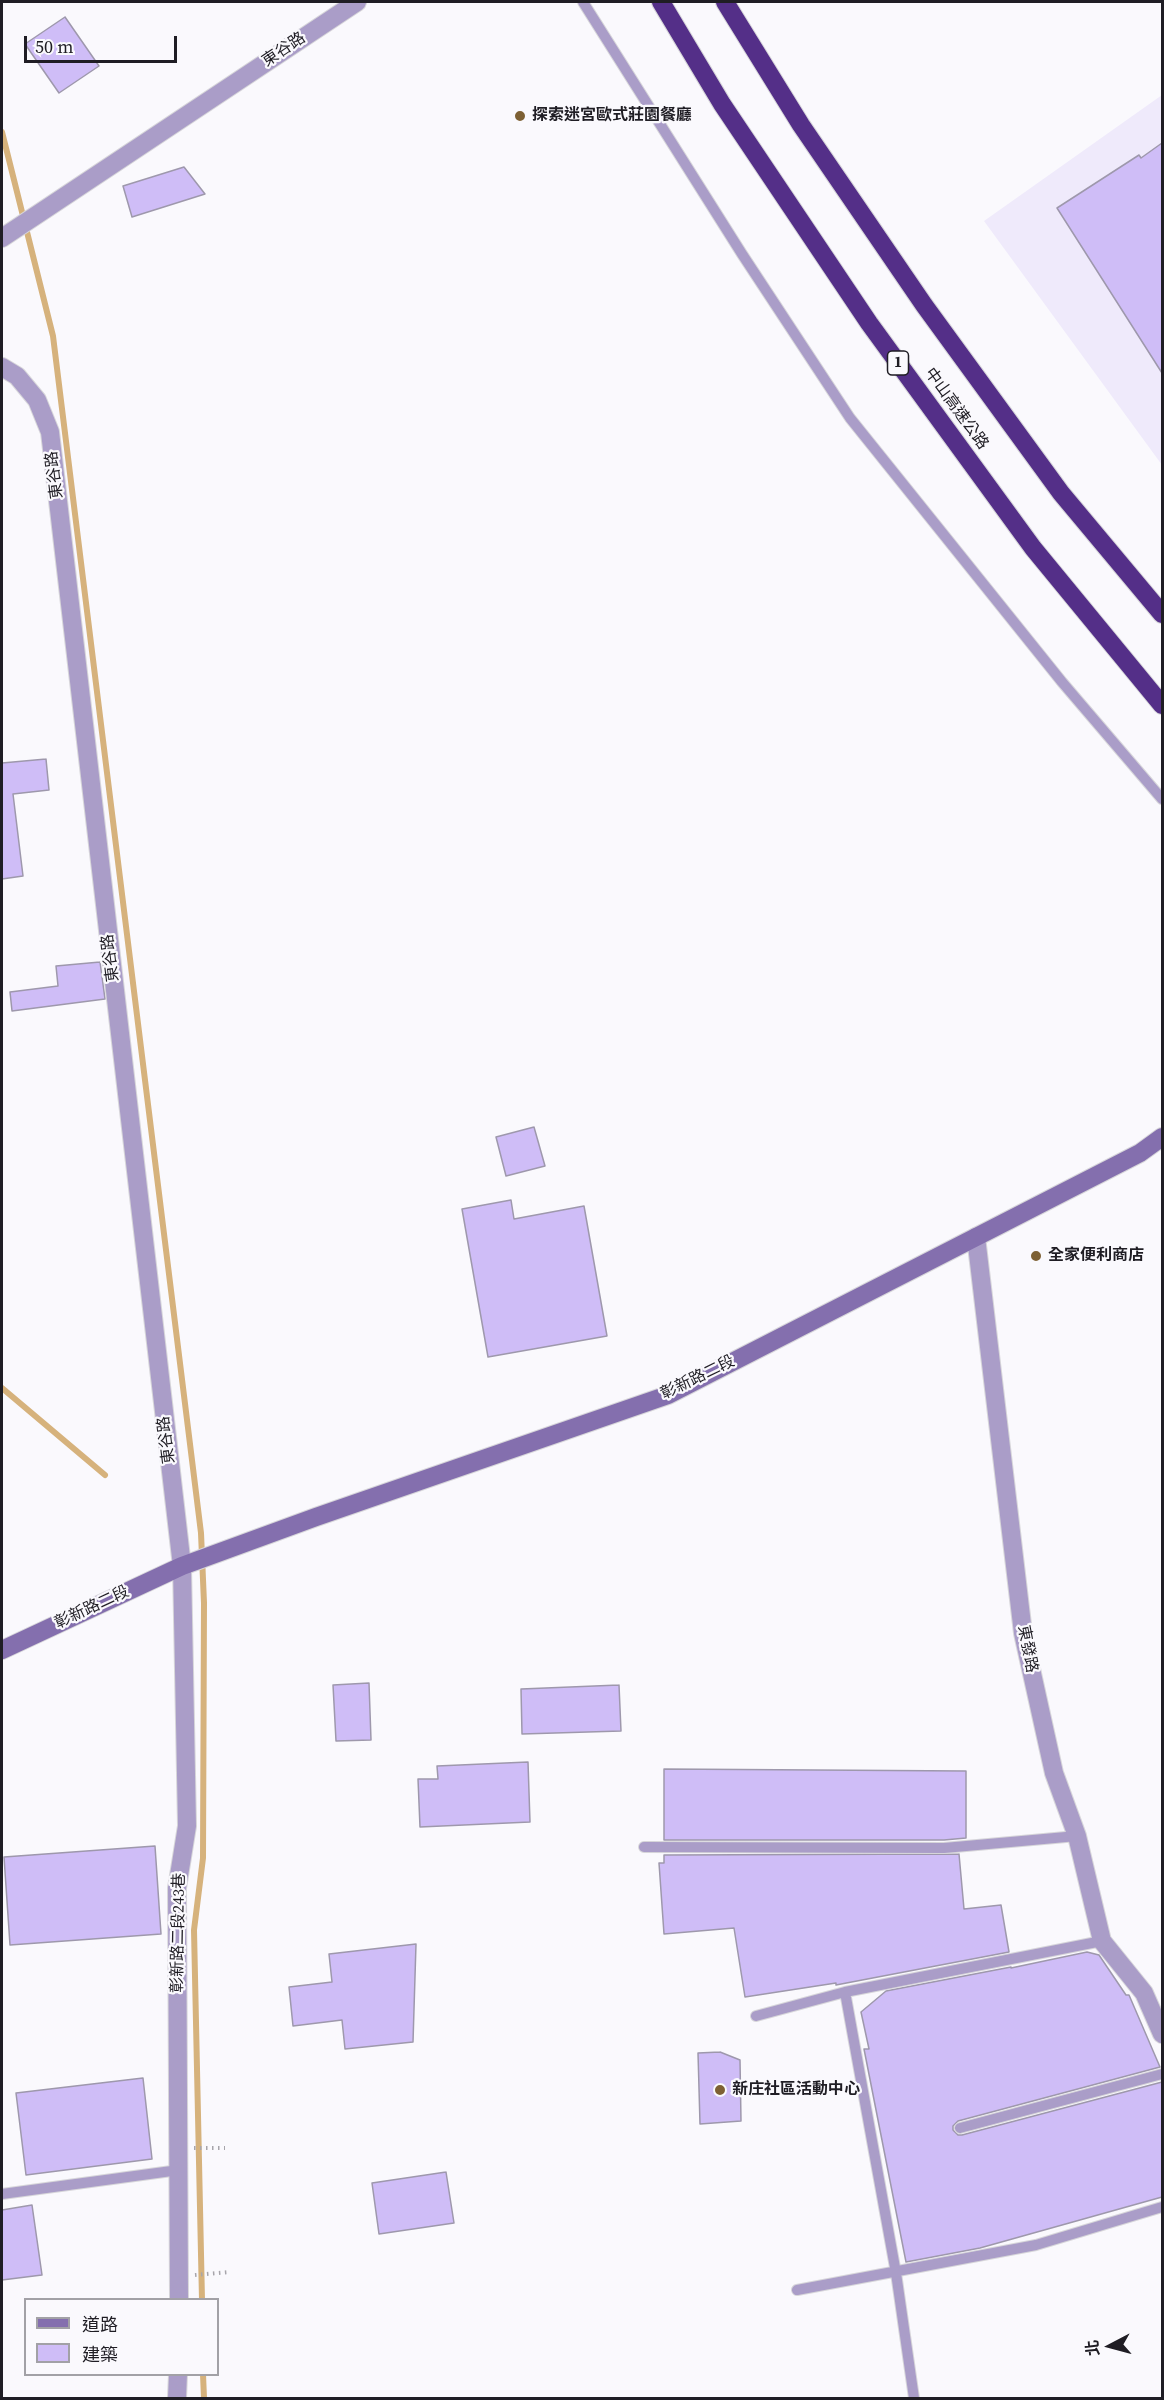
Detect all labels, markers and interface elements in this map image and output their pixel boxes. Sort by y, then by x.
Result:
scale bar [27,24,180,62]
street label: 東谷路 [259,29,309,71]
text: 50 m [35,34,73,59]
place label: 探索迷宮歐式莊園餐廳 [532,106,692,126]
marker: 探索迷宮歐式莊園餐廳 [513,109,527,123]
road number: 1 [888,351,908,375]
street label: 中山高速公路 [920,365,992,453]
street label: 東谷路 [43,450,67,500]
street label: 東谷路 [99,933,123,983]
place label: 全家便利商店 [1048,1246,1144,1266]
marker: 全家便利商店 [1029,1249,1043,1263]
street label: 彰新路二段 [658,1352,738,1404]
street label: 東谷路 [155,1415,179,1465]
street label: 彰新路二段 [52,1582,132,1634]
street label: 東發路 [1013,1624,1041,1674]
street label: 彰新路二段243巷 [168,1873,190,1993]
place label: 新庄社區活動中心 [732,2080,860,2100]
marker: 新庄社區活動中心 [713,2083,727,2097]
legend [24,2298,219,2376]
text: 道路 [82,2312,118,2337]
north arrow [1080,2316,1140,2376]
text: 北 [1080,2339,1104,2357]
text: 建築 [82,2342,118,2367]

